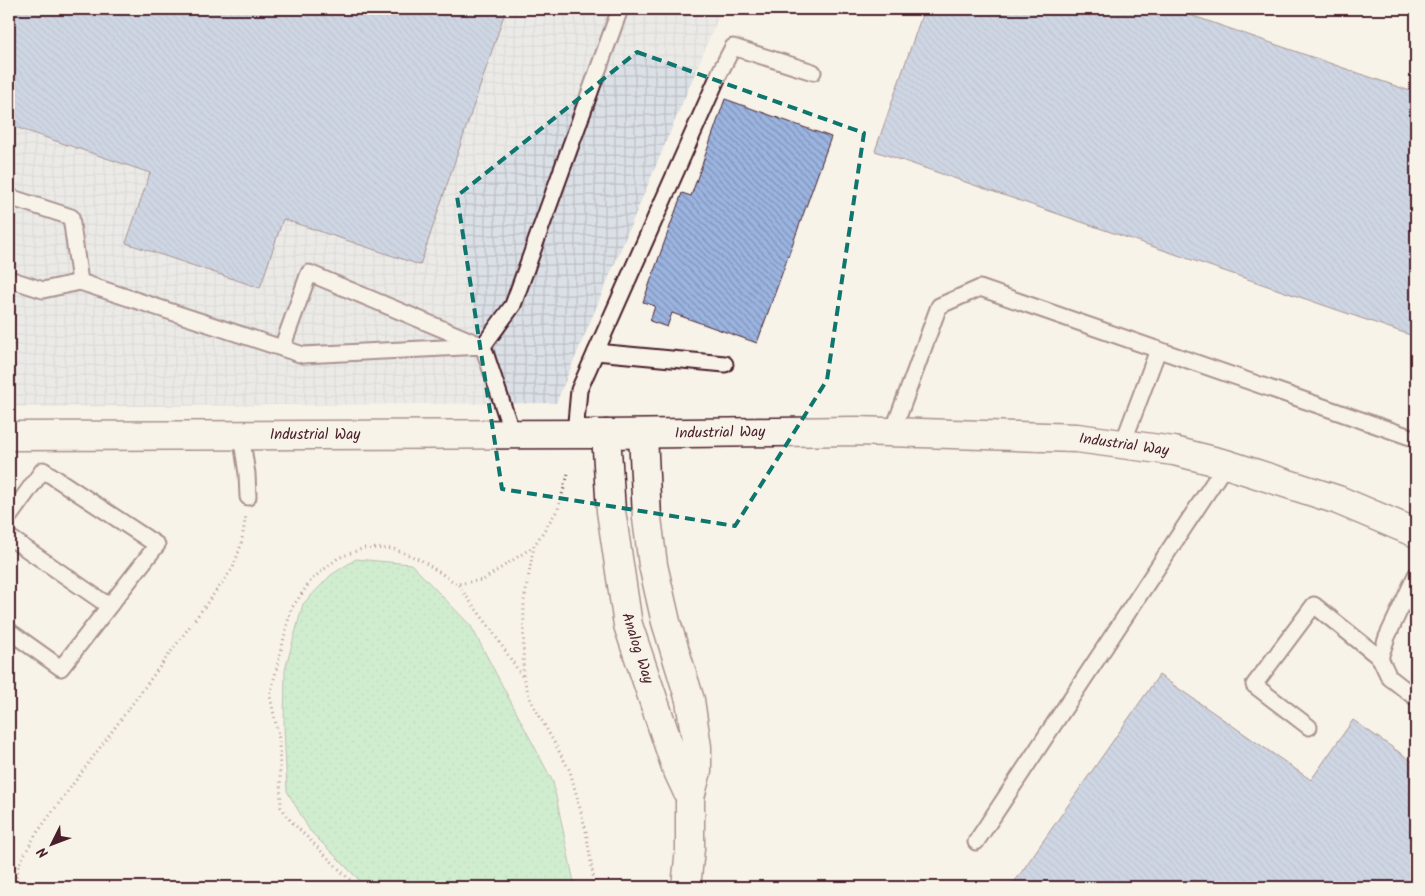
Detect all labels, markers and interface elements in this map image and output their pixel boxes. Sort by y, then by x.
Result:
street label: Industrial Way [675,420,766,446]
street label: Industrial Way [270,423,361,447]
street label: Industrial Way [1077,427,1171,463]
street label: Analog Way [614,610,660,688]
north arrow [28,818,78,868]
text: N [32,841,54,863]

